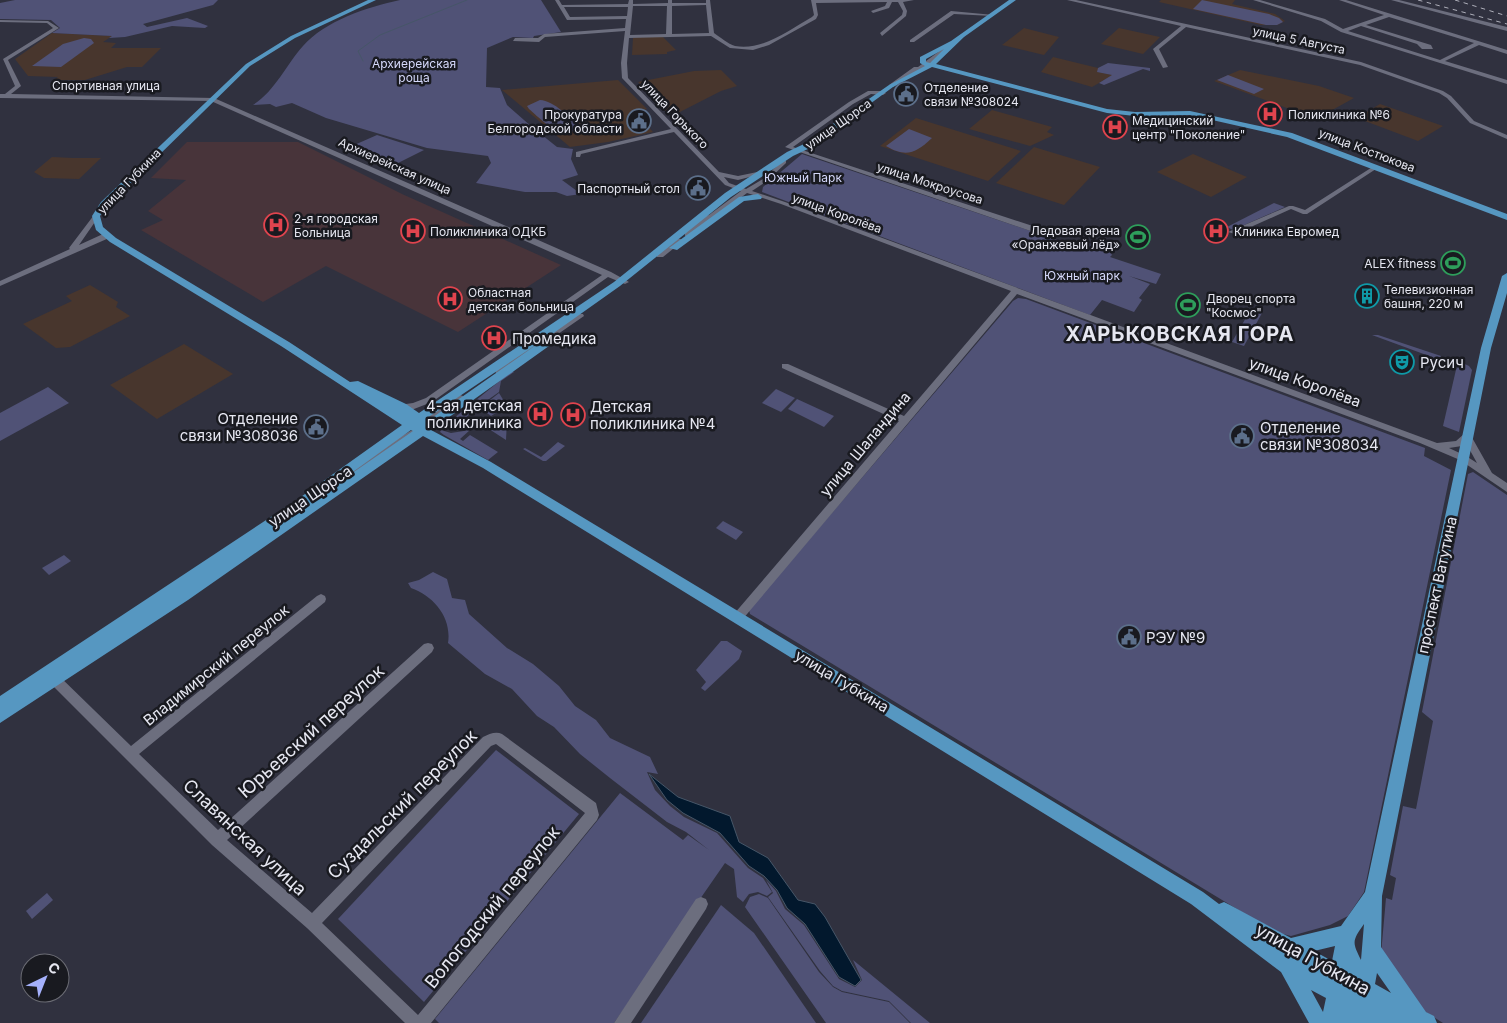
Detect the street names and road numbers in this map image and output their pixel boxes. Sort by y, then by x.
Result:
street label: улица 5 Августа [1251,23,1347,57]
street label: улица Горького [638,76,712,152]
street label: Спортивная улица [52,78,160,93]
street label: улица Щорса [802,96,874,152]
street label: улица Костюкова [1317,125,1417,175]
street label: Архиерейская улица [336,134,454,198]
street label: улица Губкина [94,145,164,217]
street label: улица Мокроусова [875,159,985,207]
street label: улица Королёва [790,190,884,236]
street label: улица Королёва [1246,353,1364,411]
street label: улица Шаландина [816,388,914,500]
street label: улица Щорса [265,461,355,531]
street label: проспект Ватутина [1413,515,1461,655]
street label: Владимирский переулок [139,600,293,730]
street label: улица Губкина [792,646,892,716]
street label: Юрьевский переулок [234,660,388,802]
street label: Суздальский переулок [323,725,481,883]
street label: Славянская улица [179,775,311,899]
street label: Вологодский переулок [420,822,564,992]
street label: улица Губкина [1252,919,1374,999]

